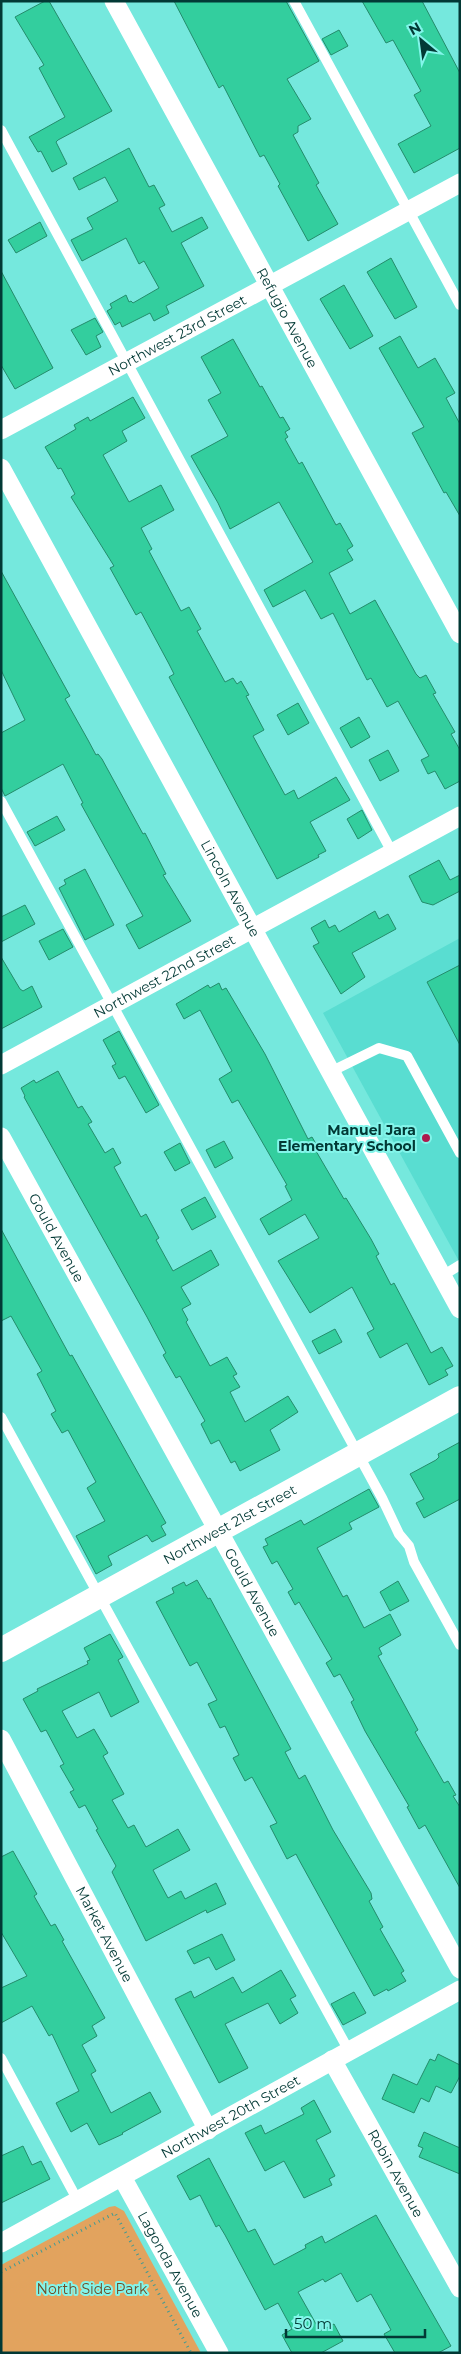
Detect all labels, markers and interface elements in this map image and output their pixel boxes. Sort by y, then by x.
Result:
north arrow [396,15,446,65]
text: N [405,18,424,39]
street label: Refugio Avenue [253,265,322,371]
street label: Northwest 23rd Street [105,291,250,380]
street label: Lincoln Avenue [197,837,264,940]
street label: Northwest 22nd Street [90,930,239,1022]
place label: Manuel Jara Elementary School [278,1121,416,1155]
marker: Manuel Jara Elementary School [420,1132,432,1144]
street label: Gould Avenue [25,1190,88,1285]
street label: Northwest 21st Street [160,1480,300,1568]
street label: Gould Avenue [220,1545,284,1640]
street label: Market Avenue [72,1883,137,1985]
street label: Northwest 20th Street [158,2071,304,2162]
street label: Robin Avenue [364,2126,428,2221]
street label: Lagonda Avenue [134,2208,207,2321]
park label: North Side Park [37,2280,148,2298]
scale bar [286,2306,425,2338]
text: 50 m [294,2314,332,2333]

